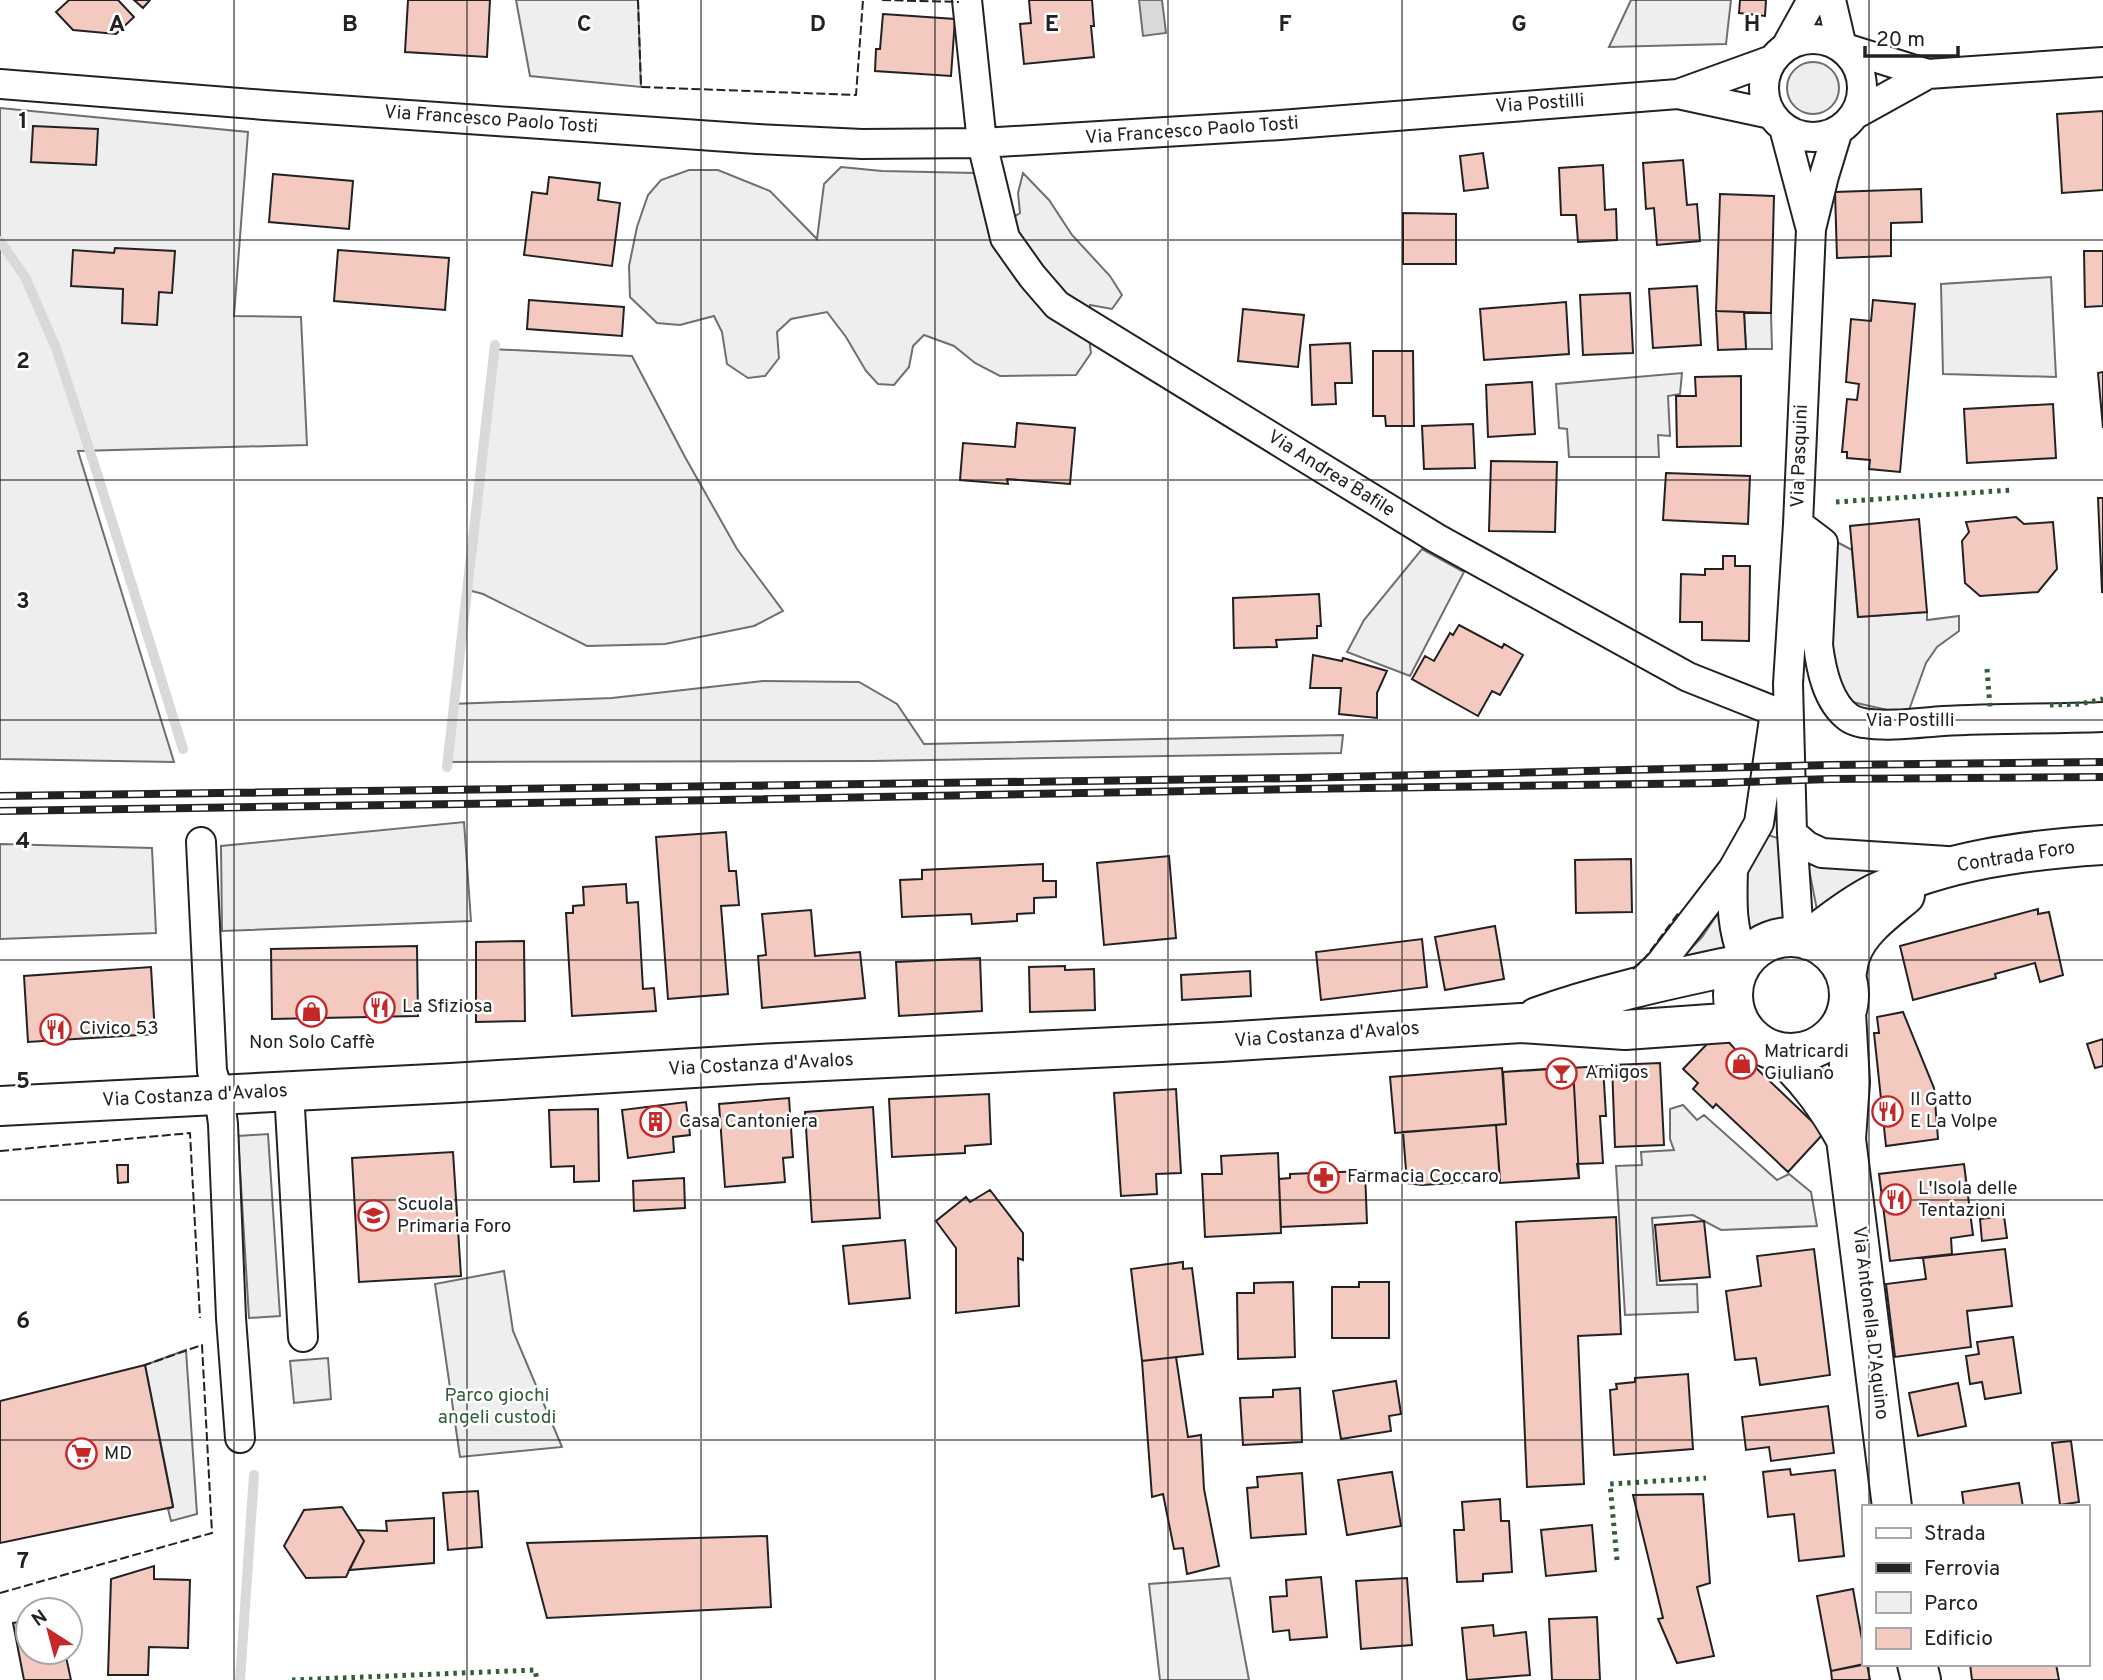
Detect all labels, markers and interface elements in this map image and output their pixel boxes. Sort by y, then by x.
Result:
text: A [109,11,125,40]
text: B [342,11,358,40]
text: C [577,11,591,40]
text: D [810,11,826,40]
text: E [1045,11,1059,40]
text: F [1278,11,1292,40]
text: G [1511,11,1527,40]
text: H [1744,11,1760,40]
scale bar [1865,14,1958,58]
text: 20 m [1876,27,1925,54]
street label: Via Postilli [1495,89,1585,119]
street label: Via Francesco Paolo Tosti [383,101,599,139]
text: 1 [18,108,28,137]
street label: Via Francesco Paolo Tosti [1084,112,1300,150]
text: 2 [16,348,30,377]
street label: Via Pasquini [1786,404,1814,508]
street label: Via Andrea Bafile [1263,425,1399,523]
text: 3 [16,588,30,617]
street label: Via Postilli [1865,709,1955,733]
text: 4 [16,828,30,857]
street label: Contrada Foro [1955,836,2077,878]
restaurant icon: La Sfiziosa [362,990,396,1024]
shop icon: Non Solo Caffè [295,995,329,1029]
place label: La Sfiziosa [402,995,493,1019]
restaurant icon: Civico 53 [39,1012,73,1046]
place label: Civico 53 [79,1017,159,1041]
street label: Via Costanza d'Avalos [1234,1017,1420,1053]
place label: Non Solo Caffè [249,1031,375,1055]
place label: Matricardi Giuliano [1764,1040,1849,1086]
shop icon: Matricardi Giuliano [1724,1046,1758,1080]
street label: Via Costanza d'Avalos [668,1048,854,1082]
bar icon: Amigos [1545,1056,1579,1090]
place label: Amigos [1585,1061,1649,1085]
text: 5 [16,1068,30,1097]
street label: Via Costanza d'Avalos [102,1079,288,1113]
place label: Il Gatto E La Volpe [1910,1088,1998,1134]
restaurant icon: Il Gatto E La Volpe [1870,1094,1904,1128]
building icon: Casa Cantoniera [639,1105,673,1139]
place label: Casa Cantoniera [679,1110,818,1134]
pharmacy icon: Farmacia Coccaro [1307,1160,1341,1194]
place label: Farmacia Coccaro [1347,1165,1499,1189]
place label: L'Isola delle Tentazioni [1918,1177,2018,1223]
restaurant icon: L'Isola delle Tentazioni [1878,1183,1912,1217]
place label: Scuola Primaria Foro [397,1193,511,1239]
school or university icon: Scuola Primaria Foro [357,1199,391,1233]
street label: Via Antonella D'Aquino [1846,1225,1894,1421]
text: 6 [16,1308,30,1337]
park label: Parco giochi angeli custodi [438,1384,556,1430]
supermarket icon: MD [64,1437,98,1471]
place label: MD [104,1442,132,1466]
legend [1862,1505,2089,1666]
text: Strada [1924,1521,1985,1548]
text: 7 [17,1548,29,1577]
text: Ferrovia [1924,1556,2000,1583]
text: Parco [1924,1591,1978,1618]
north arrow [14,1596,84,1666]
text: N [28,1605,53,1633]
text: Edificio [1924,1626,1993,1653]

